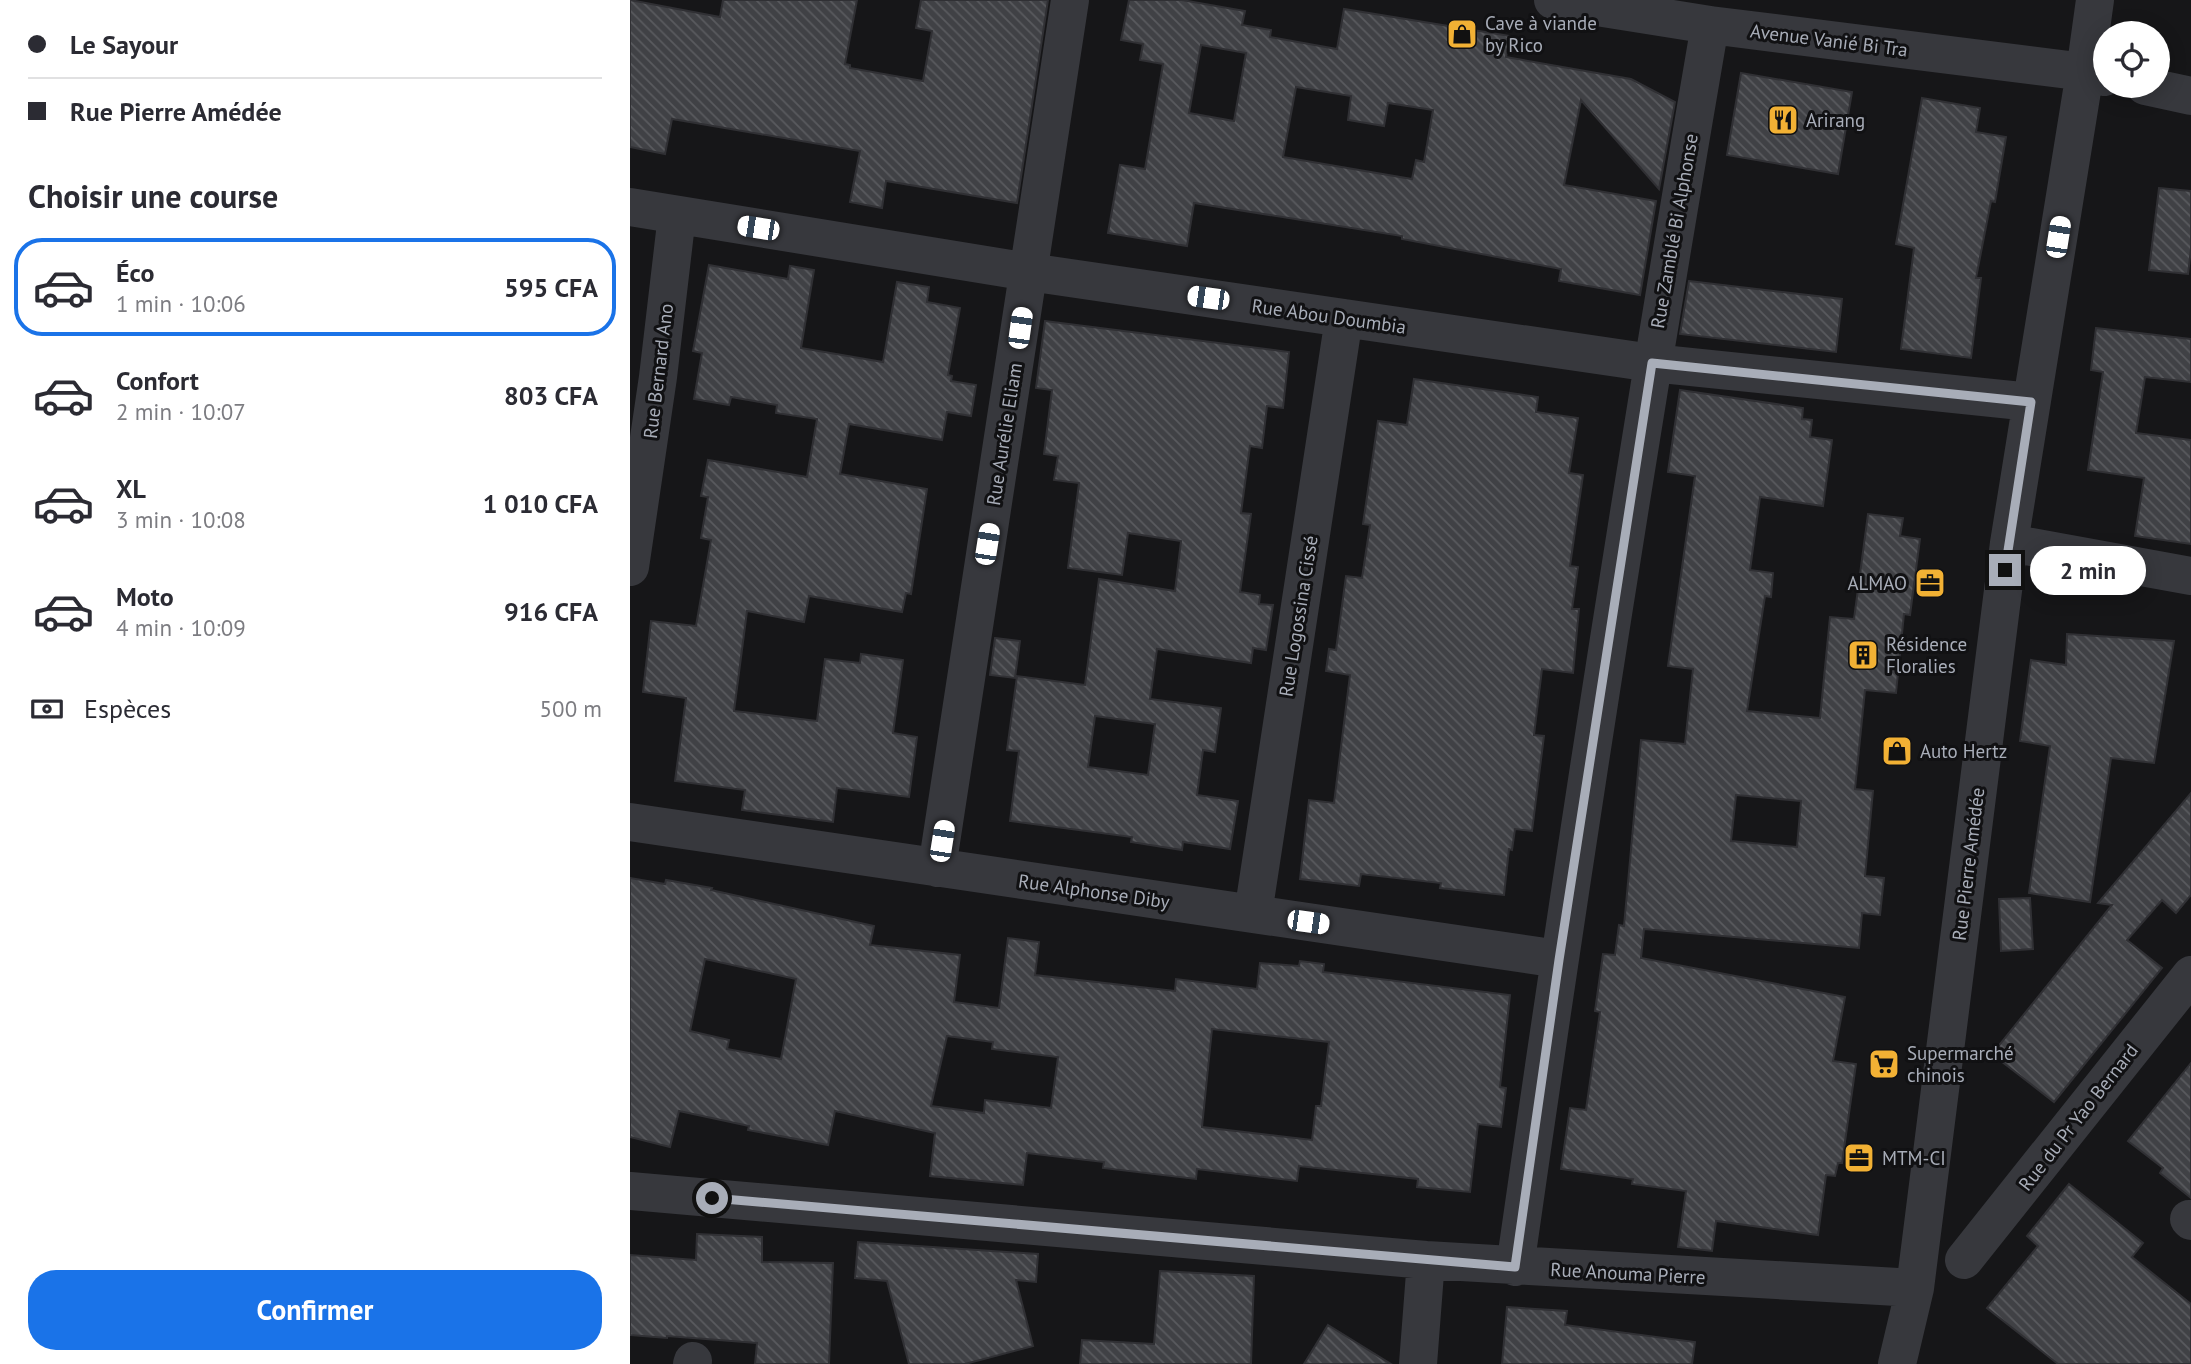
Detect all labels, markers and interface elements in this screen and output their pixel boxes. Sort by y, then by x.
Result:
place label: Cave à viande by Rico [1485,11,1597,57]
shop icon: Cave à viande by Rico [1445,17,1479,51]
street label: Avenue Vanié Bi Tra [1749,18,1909,62]
map controls [2093,21,2170,98]
button: locate [2093,21,2170,98]
text: Le Sayour [70,28,178,61]
text: Rue Pierre Amédée [70,95,282,128]
restaurant icon: Arirang [1766,103,1800,137]
place label: Arirang [1806,108,1865,132]
street label: Rue Zamblé Bi Alphonse [1645,132,1703,330]
text: Choisir une course [28,175,278,217]
car [736,214,781,242]
car [2045,215,2072,259]
icon: car [32,256,95,319]
text: Éco [116,256,154,289]
text: 595 CFA [504,271,598,304]
car [1186,285,1231,311]
text: 1 min · 10:06 [116,289,246,318]
street label: Rue Abou Doumbia [1250,293,1408,339]
street label: Rue Bernard Ano [638,302,678,440]
car [1007,306,1034,350]
street label: Rue Aurélie Eliam [981,361,1027,507]
icon: car [32,364,95,427]
text: Confort [116,364,199,397]
text: 803 CFA [504,379,598,412]
text: 2 min · 10:07 [116,397,246,426]
icon: car [32,472,95,535]
text: XL [116,472,146,505]
text: 1 010 CFA [483,487,598,520]
text: 3 min · 10:08 [116,505,246,534]
car [974,522,1001,566]
street label: Rue Logossina Cissé [1273,534,1323,698]
callout: 2 min [2030,546,2145,594]
route end [1989,554,2021,586]
text: 2 min [2060,556,2116,585]
office icon: ALMAO [1913,566,1947,600]
place label: ALMAO [1847,571,1907,595]
icon: car [32,580,95,643]
text: Moto [116,580,174,613]
text: 916 CFA [504,595,598,628]
text: 4 min · 10:09 [116,613,246,642]
place label: Résidence Floralies [1886,632,1967,678]
building icon: Résidence Floralies [1846,638,1880,672]
icon: cash [28,690,66,728]
text: Espèces [84,692,171,725]
text: 500 m [540,694,602,723]
shop icon: Auto Hertz [1880,734,1914,768]
place label: Auto Hertz [1920,739,2007,763]
street label: Rue Pierre Amédée [1947,786,1989,942]
car [929,819,956,863]
street label: Rue Alphonse Diby [1017,869,1171,914]
car [1286,909,1331,935]
street label: Rue du Pr Yao Bernard [2013,1039,2143,1195]
place label: Supermarché chinois [1907,1041,2014,1087]
supermarket icon: Supermarché chinois [1867,1047,1901,1081]
office icon: MTM-CI [1842,1141,1876,1175]
place label: MTM-CI [1882,1146,1946,1170]
route start [696,1182,728,1214]
street label: Rue Anouma Pierre [1550,1257,1706,1289]
button: Confirmer [28,1270,602,1350]

